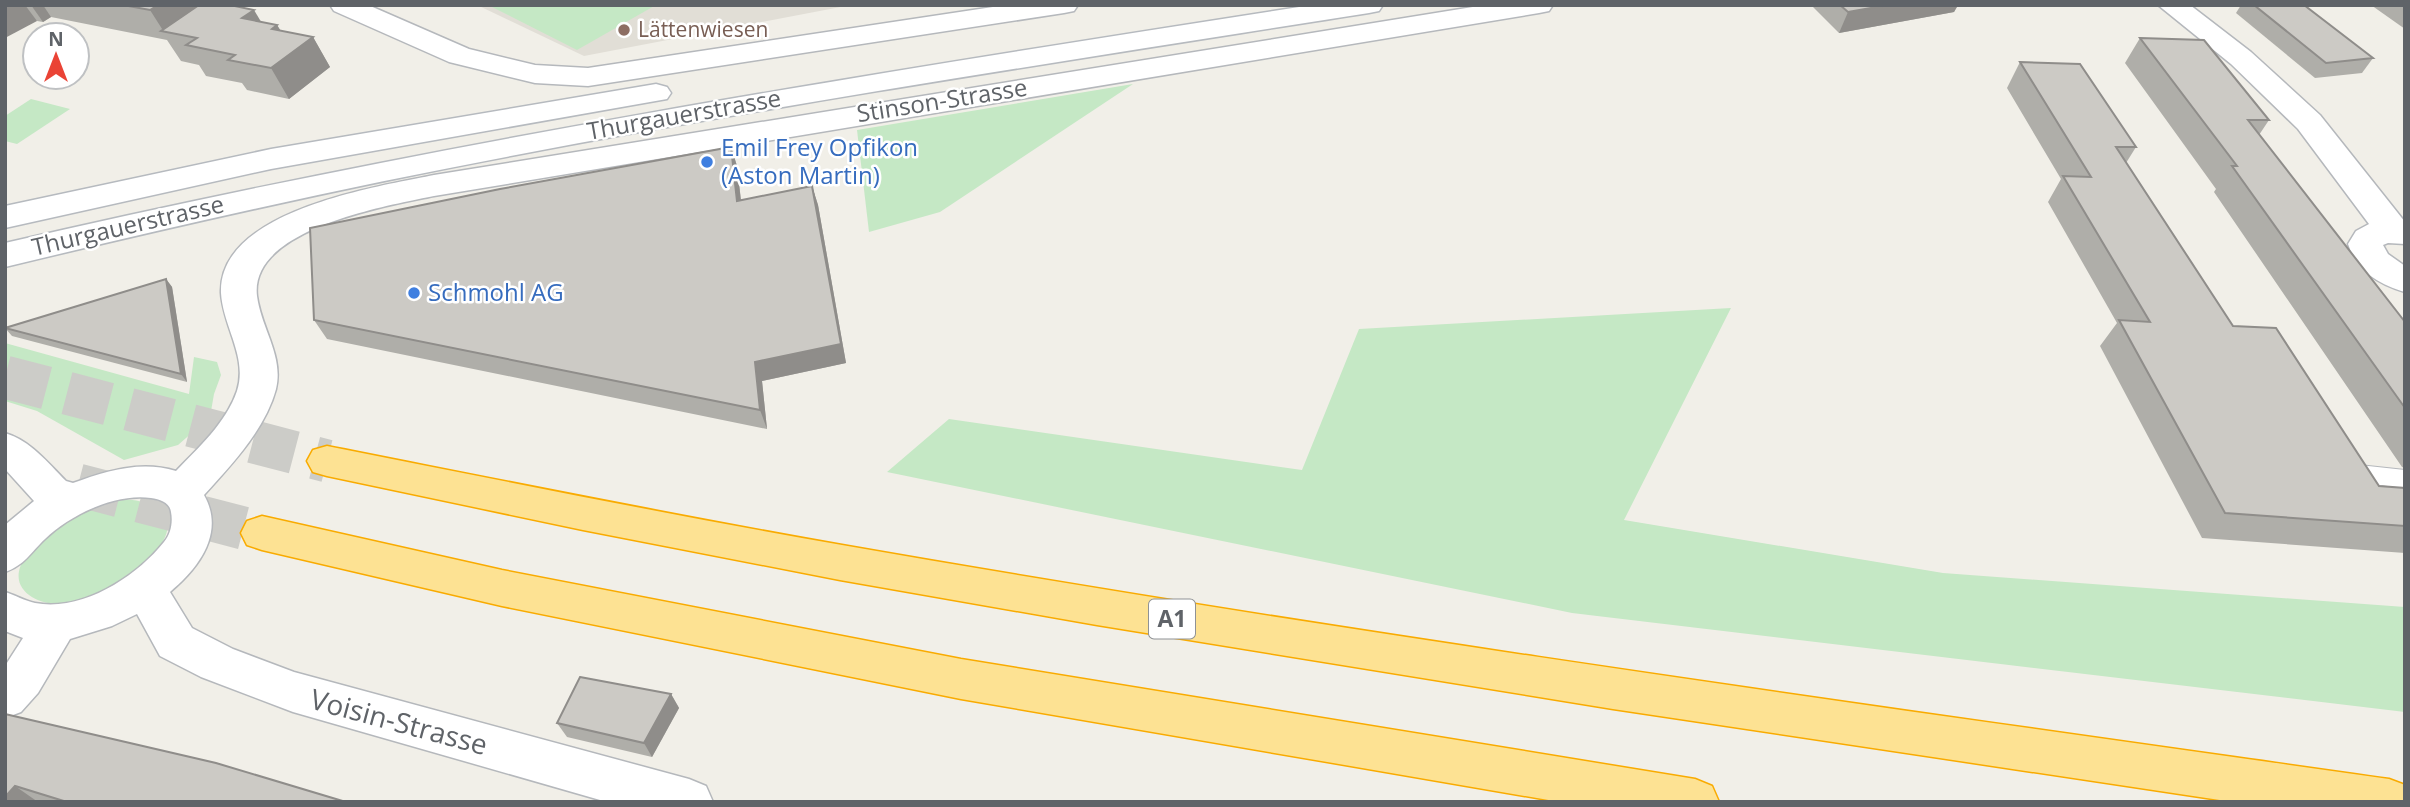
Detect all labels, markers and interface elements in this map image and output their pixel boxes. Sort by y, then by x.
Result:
place label: Lättenwiesen [638,15,768,43]
north arrow [21,21,91,91]
marker: Lättenwiesen [616,22,632,38]
text: N [48,26,64,52]
street label: Stinson-Strasse [854,70,1029,129]
street label: Thurgauerstrasse [584,80,783,147]
place label: Emil Frey Opfikon (Aston Martin) [721,130,918,191]
marker: Emil Frey Opfikon (Aston Martin) [699,154,715,170]
street label: Thurgauerstrasse [28,186,227,263]
place label: Schmohl AG [428,275,564,308]
marker: Schmohl AG [406,285,422,301]
road number: A1 [1149,600,1195,638]
street label: Voisin-Strasse [306,679,492,763]

